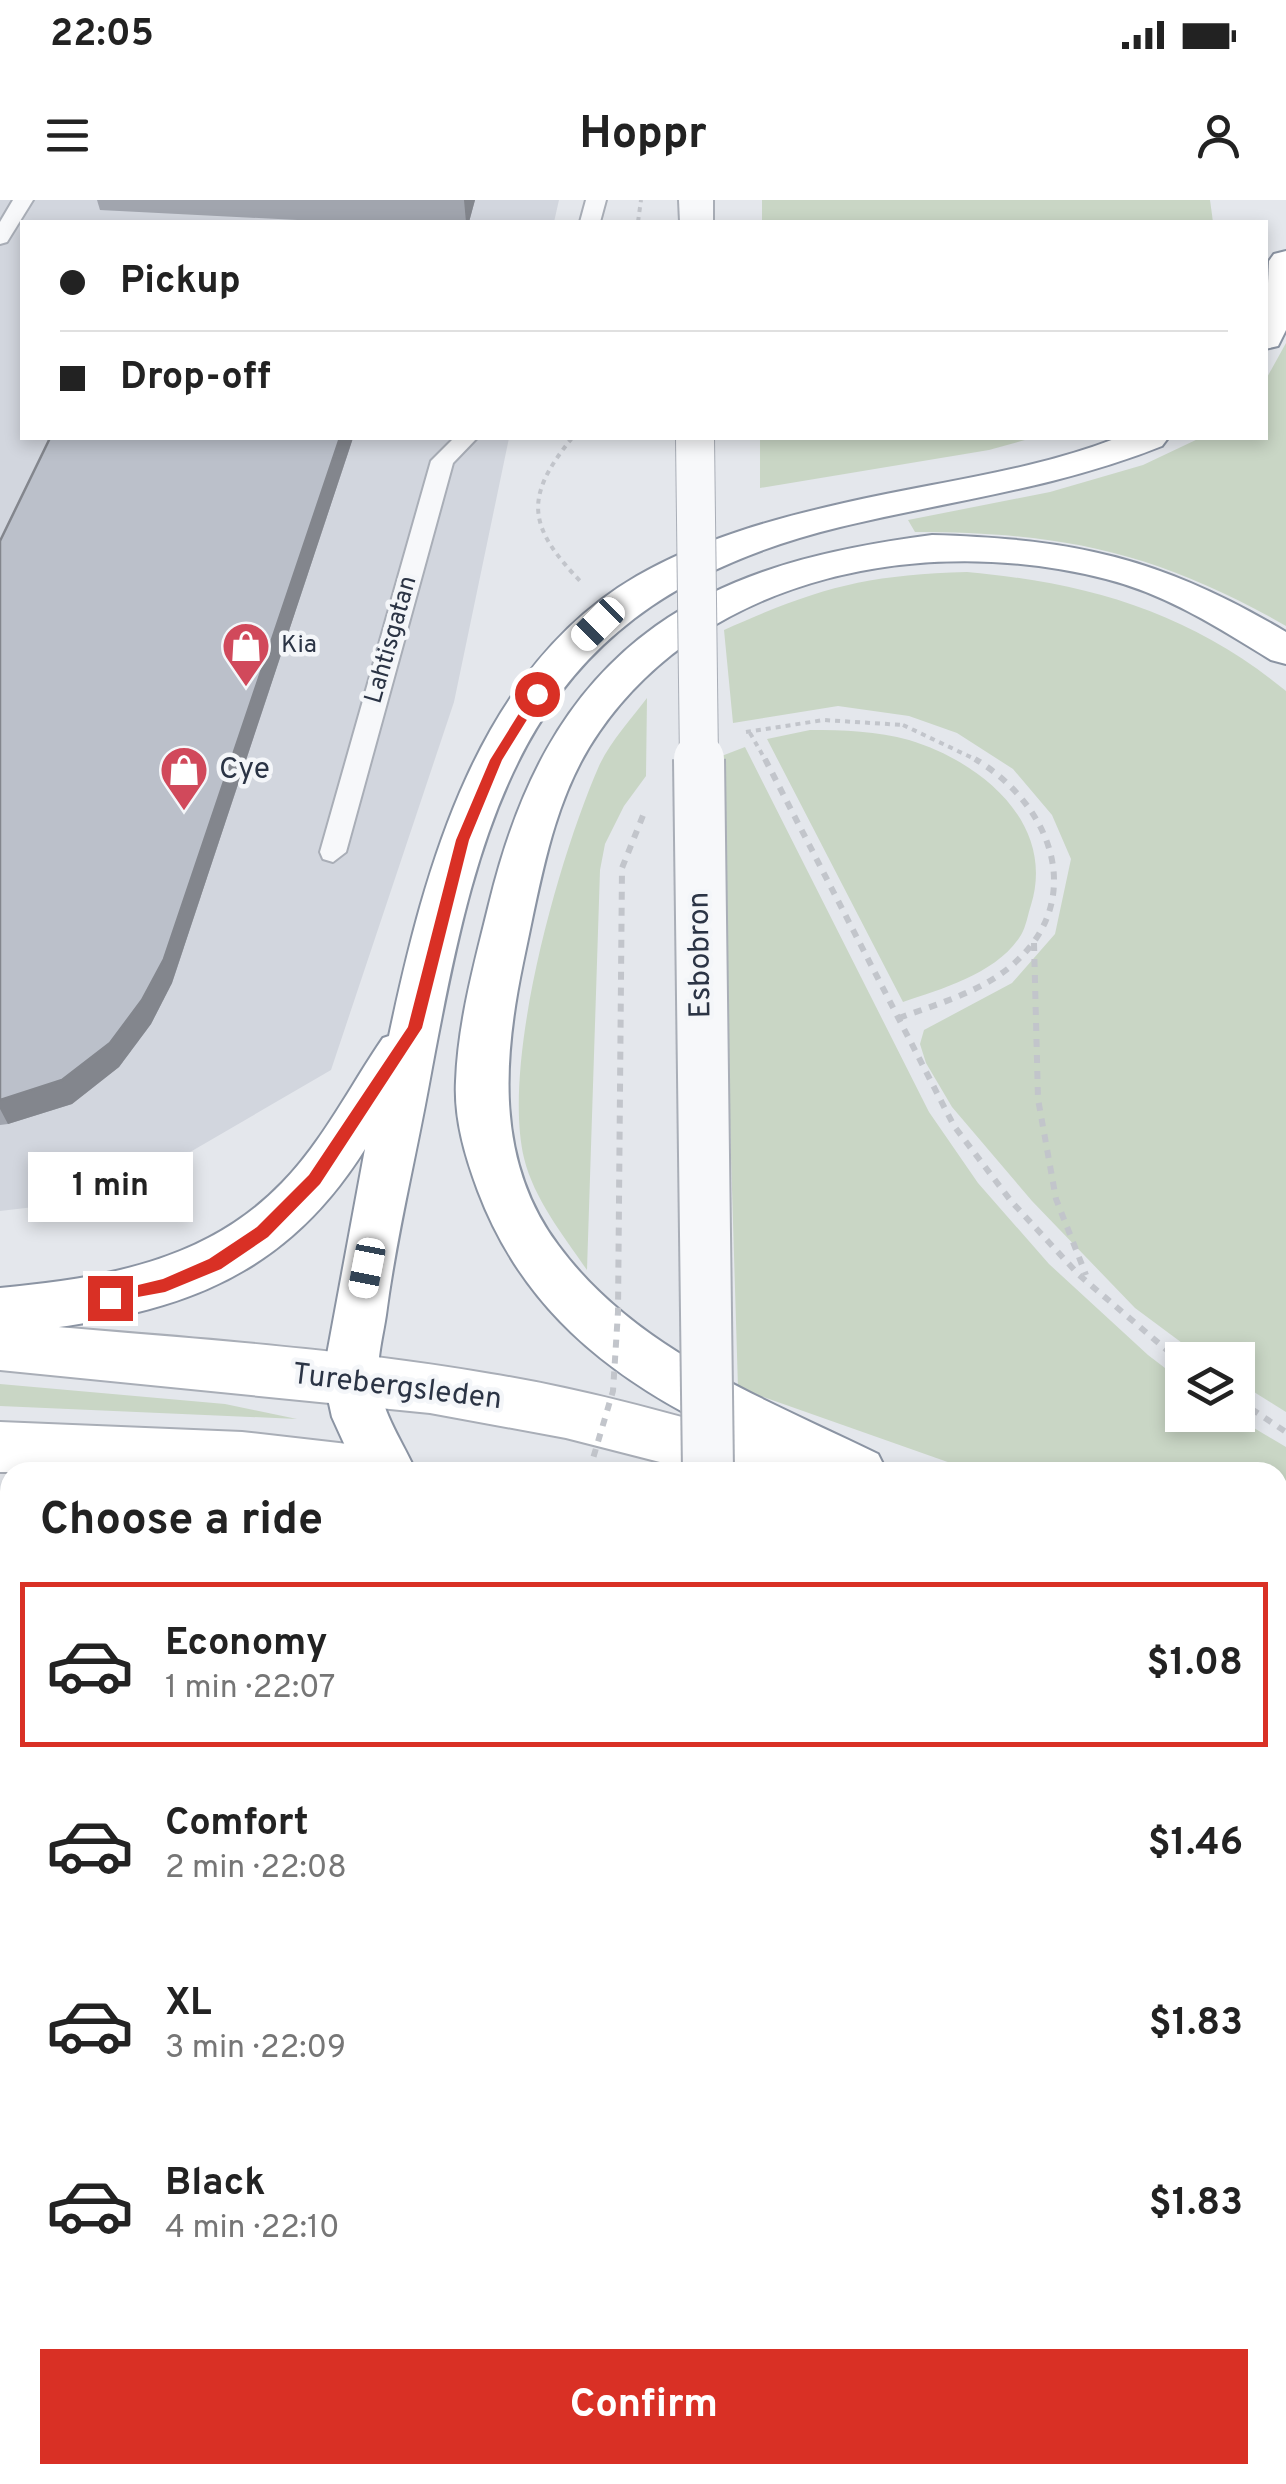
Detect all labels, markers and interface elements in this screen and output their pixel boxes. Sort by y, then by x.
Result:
text: 22:05 [50,11,154,60]
text: Hoppr [579,107,707,164]
icon: menu [40,108,95,163]
icon: person [1191,108,1246,163]
text: Pickup [120,258,241,307]
text: Drop-off [120,354,271,403]
street label: Lahtisgatan [359,572,425,708]
car [566,592,630,656]
shop icon: Kia [220,620,272,688]
place label: Kia [281,630,317,662]
route start [515,672,560,717]
shop icon: Cye [158,744,210,812]
place label: Cye [219,752,270,789]
street label: Esbobron [681,891,721,1019]
callout: 1 min [28,1153,192,1223]
text: 1 min [72,1167,149,1207]
car [347,1236,387,1300]
route end [88,1276,133,1321]
map controls [1165,1342,1255,1432]
button: layers [1165,1342,1255,1432]
street label: Turebergsleden [290,1357,504,1419]
text: Choose a ride [40,1493,323,1550]
icon: car [45,1620,135,1710]
text: Economy [165,1620,327,1669]
text: $1.08 [1147,1640,1243,1689]
text: 1 min · 22:07 [165,1669,335,1709]
icon: car [45,1800,135,1890]
text: Comfort [165,1800,309,1849]
text: $1.46 [1148,1820,1243,1869]
text: 2 min · 22:08 [165,1849,347,1889]
icon: car [45,1980,135,2070]
text: XL [165,1980,212,2029]
text: $1.83 [1149,2000,1243,2049]
text: 3 min · 22:09 [165,2029,346,2069]
icon: car [45,2160,135,2250]
text: Black [165,2160,265,2209]
text: $1.83 [1149,2180,1243,2229]
text: 4 min · 22:10 [165,2209,340,2249]
button: Confirm [40,2349,1248,2464]

